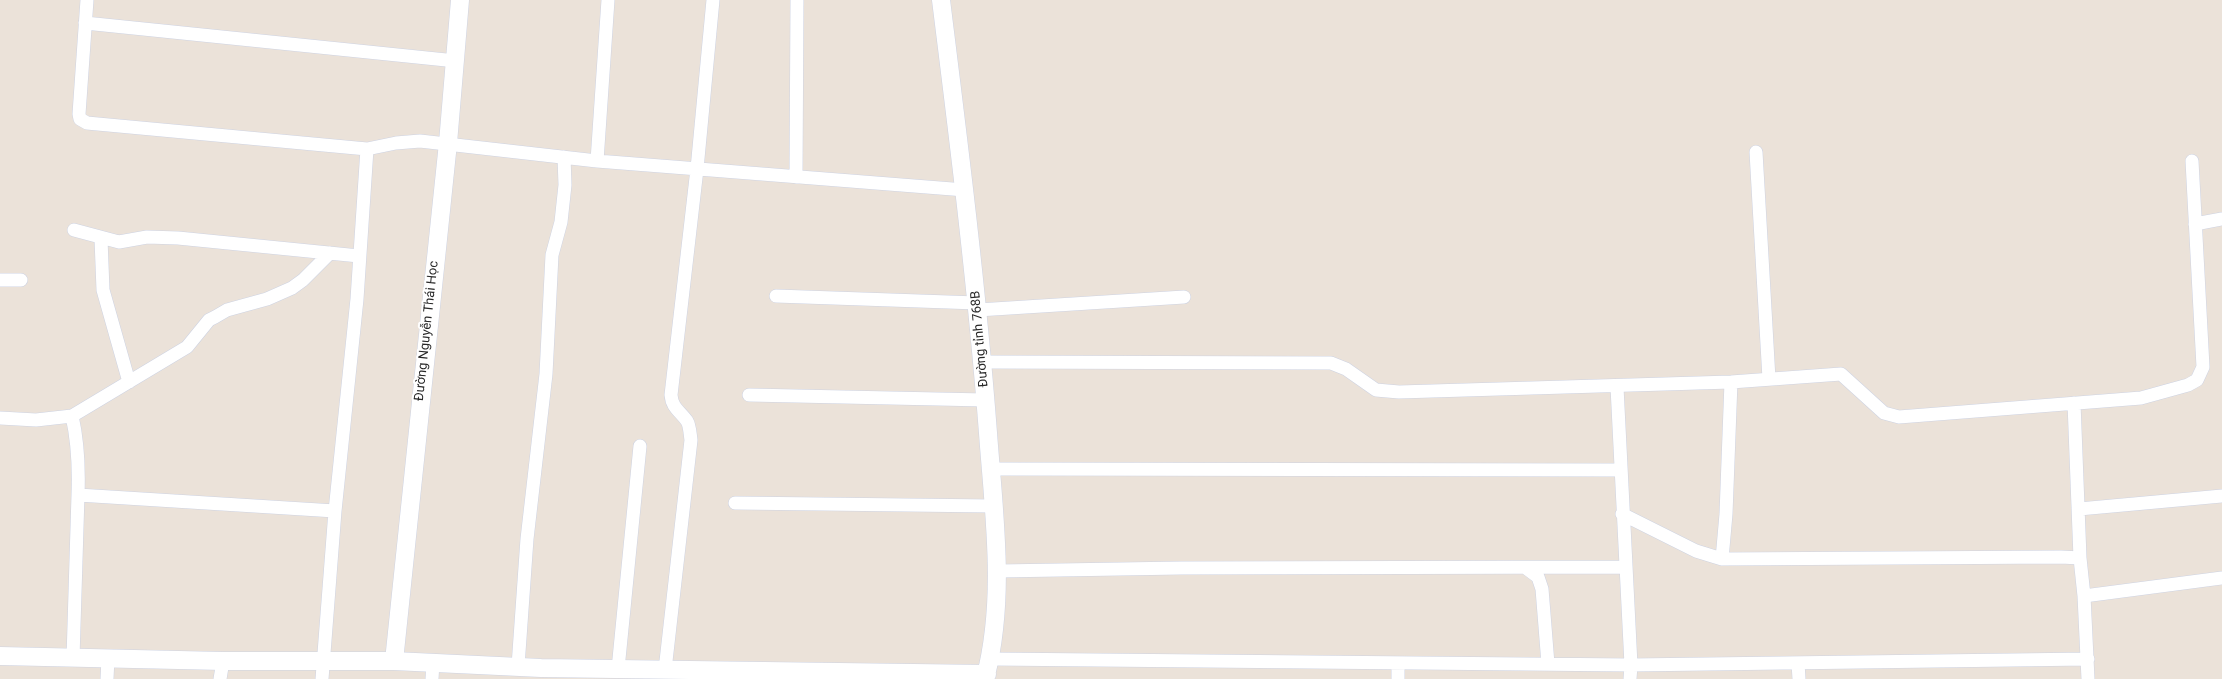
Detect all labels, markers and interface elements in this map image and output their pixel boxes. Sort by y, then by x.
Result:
street label: Đường Nguyễn Thái Học [412,260,442,402]
street label: Đường tỉnh 768B [968,290,992,388]

